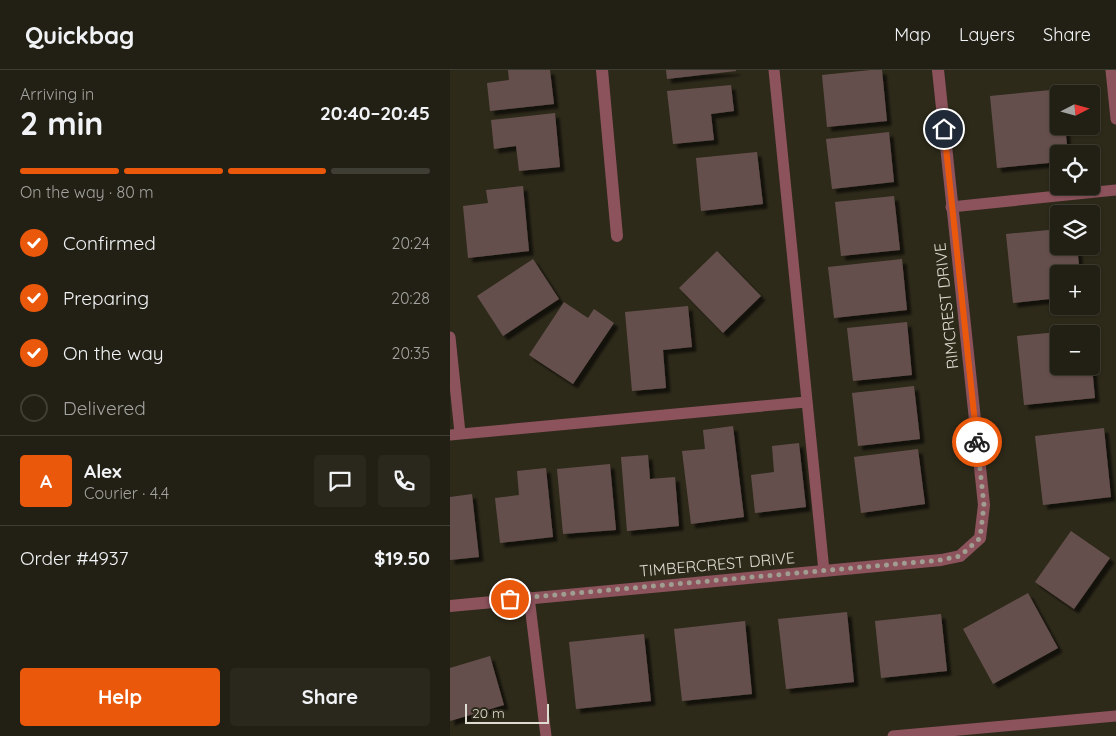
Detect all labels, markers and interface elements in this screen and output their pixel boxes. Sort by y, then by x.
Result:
text: Quickbag [25,20,134,50]
text: Map [894,23,931,46]
text: Layers [959,23,1015,46]
text: Share [1043,23,1091,46]
text: Arriving in [20,84,94,104]
north arrow [1050,85,1100,135]
map controls [1050,85,1100,375]
text: 20:40–20:45 [320,101,430,125]
text: 2 min [20,103,103,143]
pin [923,108,965,150]
icon: home [930,115,958,143]
button: locate [1050,145,1100,195]
text: On the way · 80 m [20,182,154,202]
button: layers [1050,205,1100,255]
icon: check [20,229,48,257]
text: Confirmed [63,231,156,255]
text: 20:24 [392,233,430,253]
street label: RIMCREST DRIVE [929,242,963,370]
button: + [1050,265,1100,315]
icon: check [20,284,48,312]
text: Preparing [63,286,149,310]
text: 20:28 [391,288,430,308]
button: − [1050,325,1100,375]
icon: check [20,339,48,367]
text: On the way [63,341,164,365]
text: 20:35 [392,343,430,363]
text: Delivered [63,396,146,420]
courier [952,417,1002,467]
icon: bike [963,428,991,456]
button: chat [314,455,366,507]
button: phone [378,455,430,507]
text: Alex [84,459,122,483]
text: A [40,469,52,493]
text: Courier · 4.4 [84,483,169,503]
text: Order #4937 [20,546,129,570]
text: $19.50 [374,546,430,570]
street label: TIMBERCREST DRIVE [638,547,796,581]
pin [489,578,531,620]
icon: bag [496,585,524,613]
button: Help [20,668,220,726]
button: Share [230,668,430,726]
scale bar [465,701,549,724]
text: 20 m [472,704,505,722]

